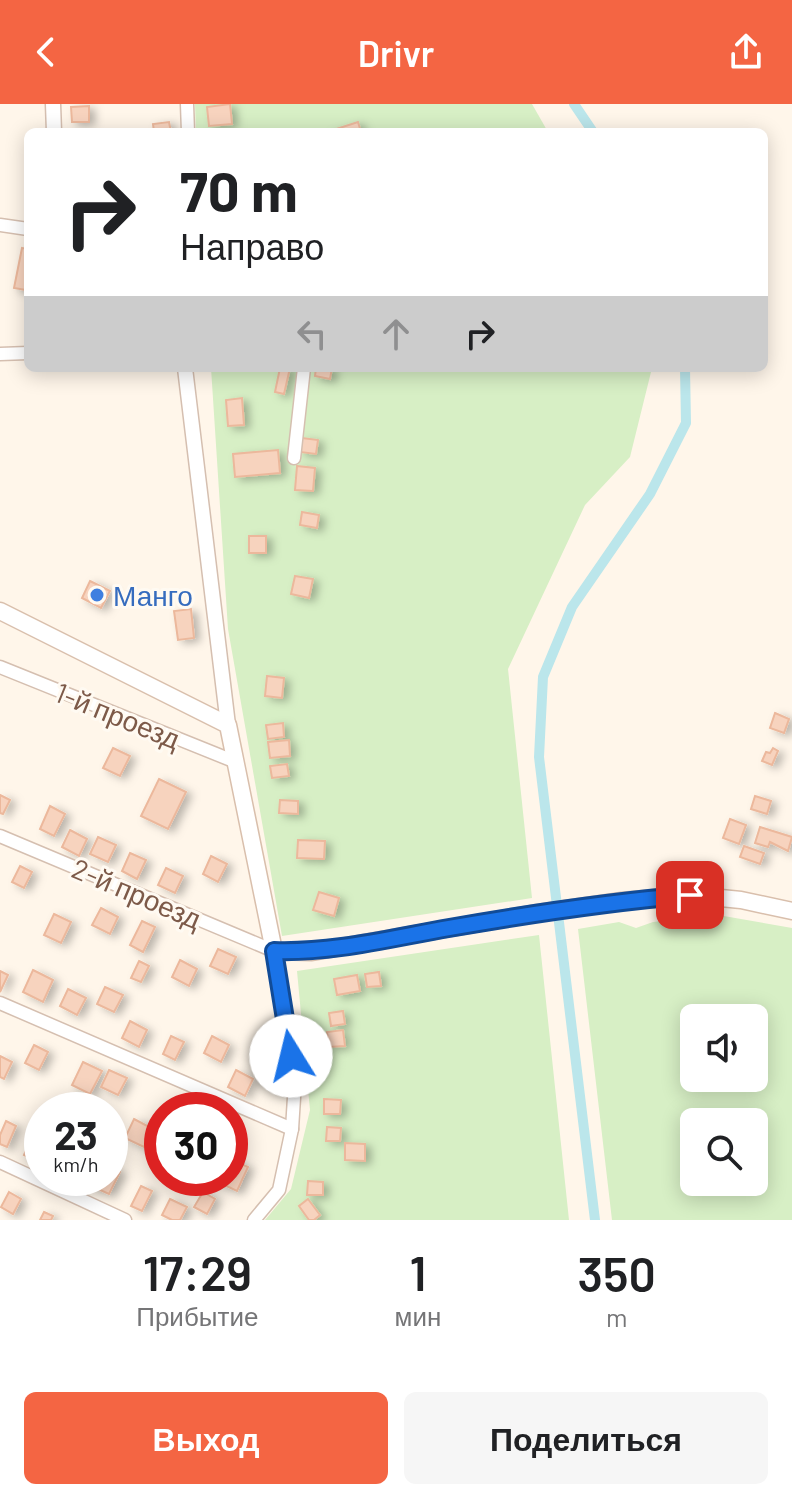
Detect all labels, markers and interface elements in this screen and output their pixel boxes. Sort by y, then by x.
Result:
icon: back [24,30,68,74]
icon: share [724,30,768,74]
text: Drivr [358,31,434,74]
text: 70 m [180,156,298,223]
icon: right [48,160,152,264]
text: Направо [180,224,324,267]
icon: left [290,312,334,356]
icon: ahead [374,312,418,356]
icon: right [458,312,502,356]
place label: Манго [113,578,193,612]
marker: Манго [88,586,106,604]
street label: 1-й проезд [50,675,186,755]
street label: 2-й проезд [67,851,207,935]
pin [656,861,724,929]
icon: arrive [668,873,712,917]
map controls [680,1004,768,1196]
button: sound [680,1004,768,1092]
position arrow [249,1014,333,1098]
speed limit sign: 30 [144,1092,248,1196]
button: search [680,1108,768,1196]
text: 23 [54,1110,98,1158]
text: km/h [53,1152,99,1176]
text: 17:29 [143,1243,252,1301]
text: 1 [410,1243,426,1301]
text: 350 [578,1244,656,1302]
text: Прибытие [136,1300,258,1331]
text: мин [395,1300,441,1331]
text: m [606,1301,627,1332]
button: Выход [24,1392,388,1484]
button: Поделиться [404,1392,768,1484]

